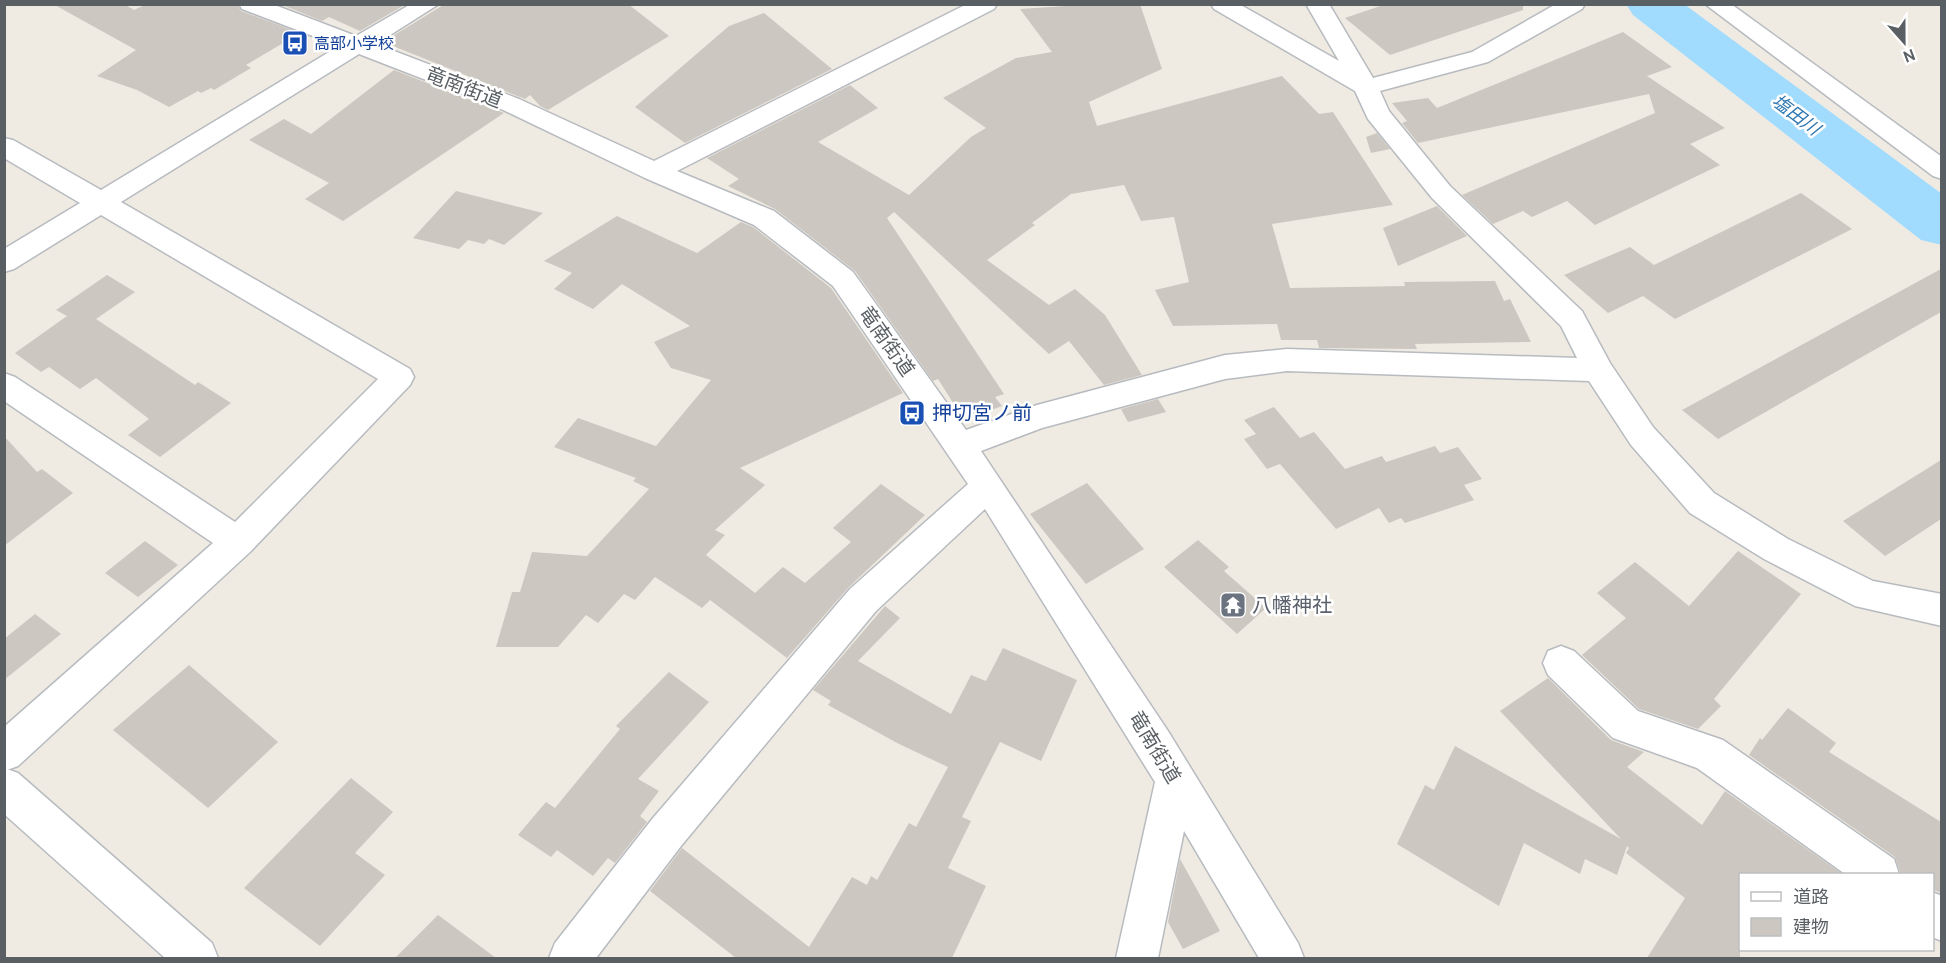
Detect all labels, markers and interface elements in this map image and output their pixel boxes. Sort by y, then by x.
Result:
north arrow [1874,12,1934,72]
bus stop icon: 高部小学校 [280,28,310,58]
place label: 高部小学校 [314,34,394,53]
text: N [1901,45,1918,66]
street label: 竜南街道 [422,61,506,113]
water label: 塩田川 [1768,90,1826,141]
street label: 竜南街道 [854,301,920,381]
bus stop icon: 押切宮ノ前 [897,398,927,428]
place label: 押切宮ノ前 [932,401,1032,425]
temple icon: 八幡神社 [1218,590,1248,620]
place label: 八幡神社 [1252,593,1332,617]
street label: 竜南街道 [1124,707,1186,787]
legend [1739,873,1934,951]
text: 道路 [1793,886,1829,908]
text: 建物 [1793,916,1829,938]

